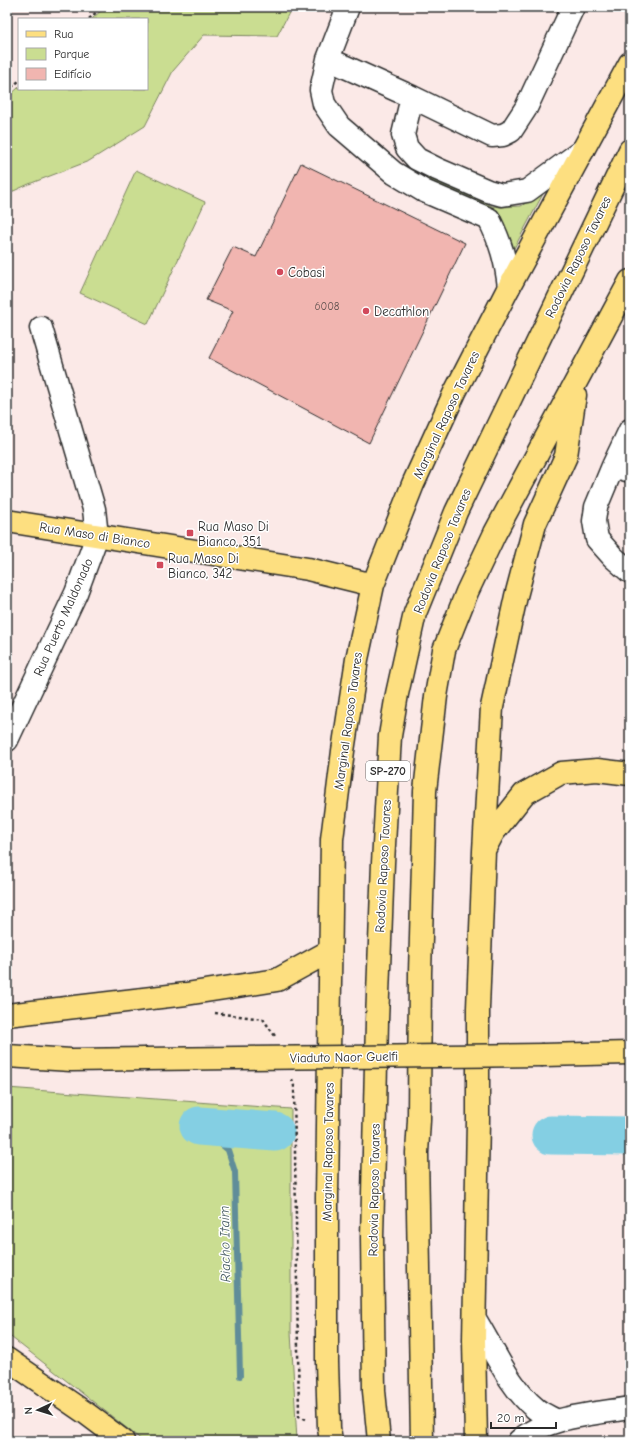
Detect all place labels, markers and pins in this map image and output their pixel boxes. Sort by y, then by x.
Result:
place label: Cobasi [288,265,325,280]
marker: Cobasi [275,267,285,277]
place label: Decathlon [374,304,429,319]
marker: Decathlon [361,306,371,316]
place label: Rua Maso Di Bianco, 351 [198,519,269,549]
marker: Rua Maso Di Bianco, 351 [185,528,195,538]
place label: Rua Maso Di Bianco, 342 [168,551,239,581]
marker: Rua Maso Di Bianco, 342 [155,560,165,570]

